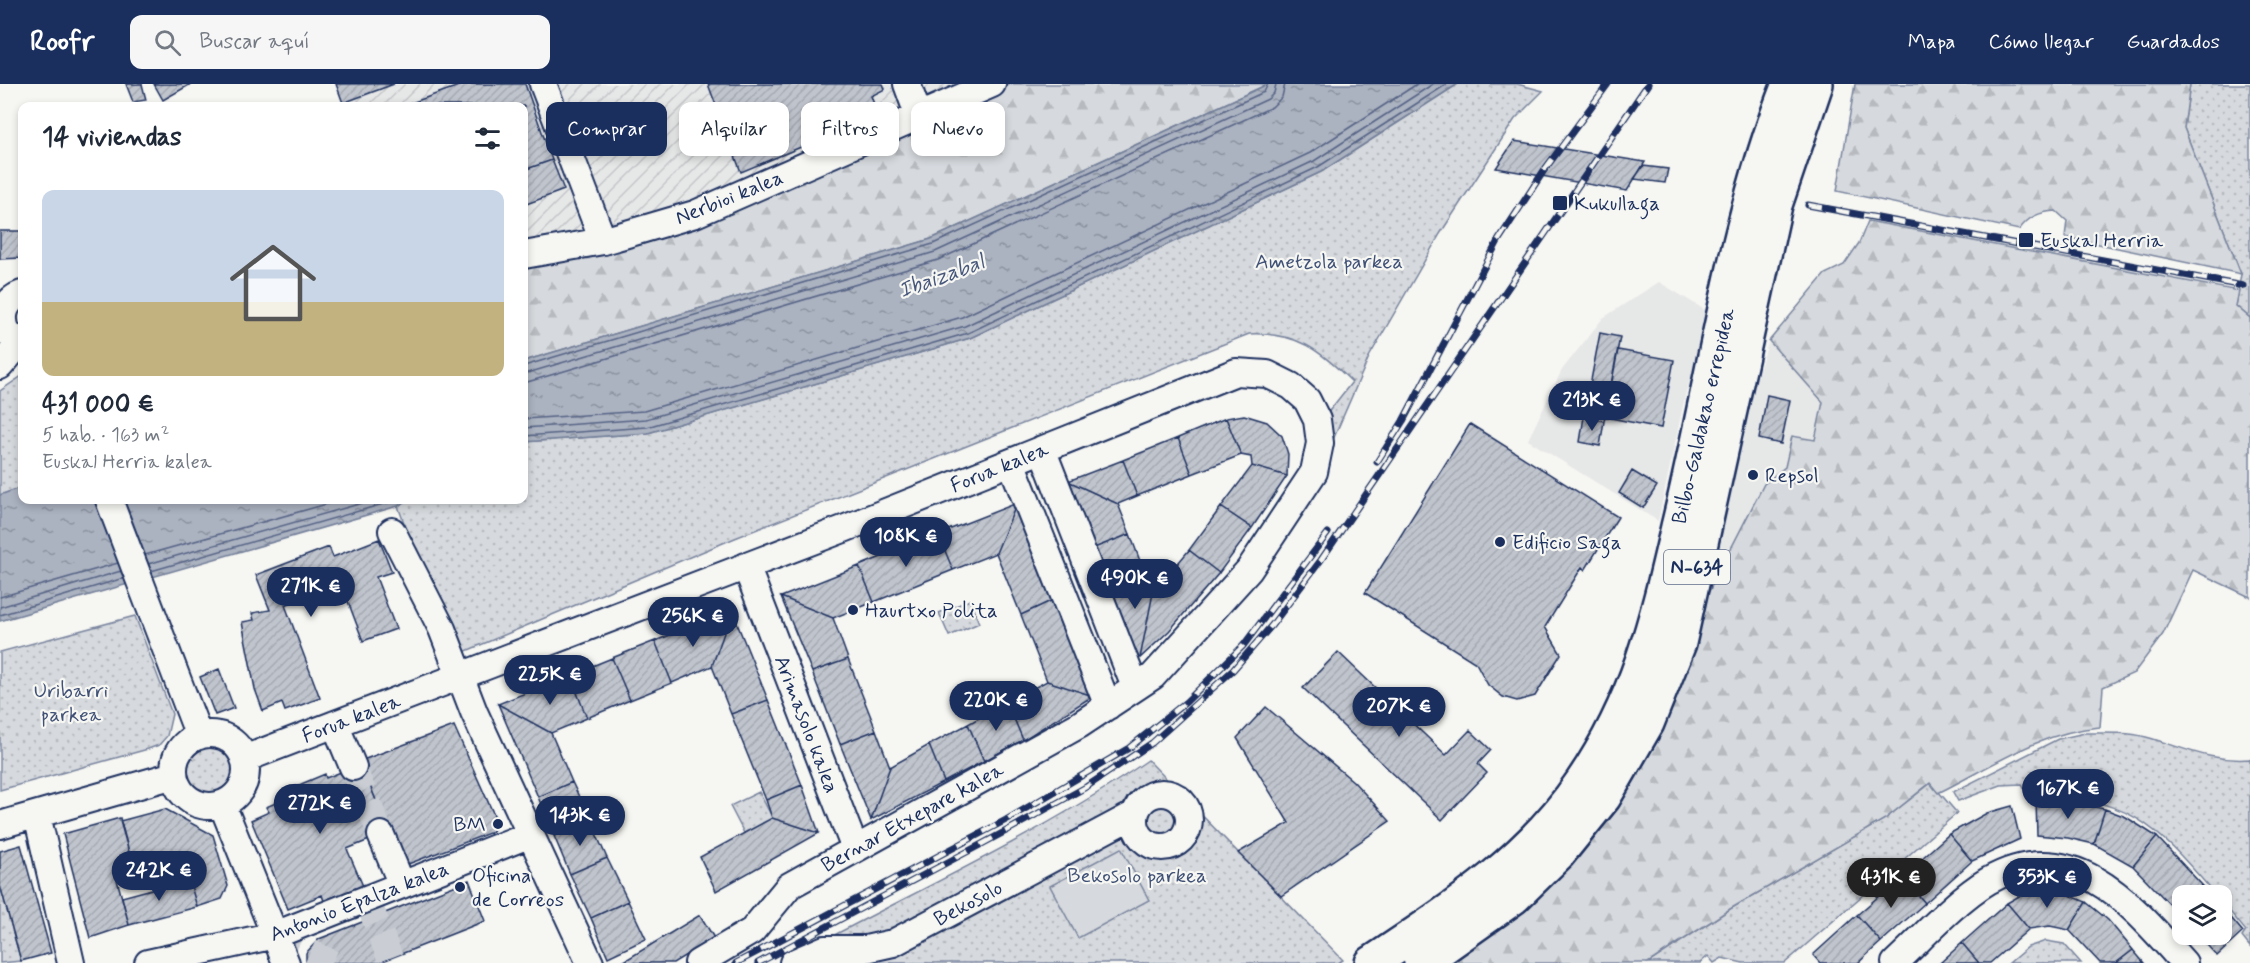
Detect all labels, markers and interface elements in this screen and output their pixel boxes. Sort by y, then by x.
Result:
search box [130,15,550,69]
text: Roofr [30,24,94,61]
icon: search [151,26,184,59]
text: Buscar aquí [199,28,310,56]
text: Mapa [1908,28,1956,56]
text: Cómo llegar [1989,28,2094,56]
text: Guardados [2127,28,2220,56]
chip: Comprar [546,102,667,156]
chip: Alquilar [679,102,789,156]
chip: Filtros [801,102,899,156]
chip: Nuevo [911,102,1005,156]
text: 14 viviendas [42,121,182,155]
icon: filters [471,122,504,155]
street label: Nerbioi kalea [671,164,787,232]
place label: Kukullaga [1574,190,1660,220]
marker: Kukullaga [1551,194,1569,212]
place label: Euskal Herria [2040,227,2164,255]
icon: home [219,229,327,337]
marker: Euskal Herria [2017,231,2035,249]
water label: Ibaizabal [895,248,990,305]
park label: Ametzola parkea [1255,248,1403,276]
street label: Bilbo-Galdakao errepidea [1666,305,1743,527]
pin: 213K € [1543,381,1641,432]
text: 213K € [1562,387,1622,414]
text: 431 000 € [42,388,154,422]
text: 5 hab. · 163 m² [42,422,169,449]
street label: Forua kalea [946,435,1053,500]
text: Euskal Herria kalea [42,449,212,476]
place label: Repsol [1765,462,1819,490]
marker: Repsol [1746,468,1760,482]
pin: 108K € [857,517,955,568]
text: 108K € [874,523,938,550]
place label: Edificio Saga [1512,529,1622,559]
marker: Edificio Saga [1493,535,1507,549]
road number: N-634 [1664,550,1730,584]
pin: 490K € [1086,559,1184,610]
text: 490K € [1101,565,1169,592]
pin: 271K € [262,567,360,618]
text: 271K € [281,573,341,600]
pin: 256K € [644,597,742,648]
place label: Haurtxo Polita [865,597,998,625]
text: 256K € [662,603,724,630]
marker: Haurtxo Polita [846,603,860,617]
street label: Arimasolo kalea [767,651,845,797]
pin: 225K € [501,655,599,706]
text: 225K € [518,661,582,688]
park label: Uribarri parkea [34,677,109,729]
pin: 220K € [947,681,1045,732]
street label: Forua kalea [298,687,405,751]
text: 220K € [963,687,1029,714]
pin: 207K € [1350,687,1448,738]
text: 207K € [1366,693,1432,720]
street label: Bernar Etxepare kalea [816,756,1009,880]
pin: 167K € [2019,769,2117,820]
text: 167K € [2036,775,2100,802]
pin: 272K € [271,784,369,835]
text: 272K € [288,790,352,817]
pin: 143K € [531,796,629,847]
text: 143K € [549,802,611,829]
place label: BM [453,811,486,839]
marker: BM [491,817,505,831]
pin: 242K € [110,851,208,902]
street label: Antonio Epalza kalea [266,855,453,949]
text: 242K € [126,857,192,884]
pin: 431K € [1842,858,1940,909]
pin: 353K € [1998,858,2096,909]
place label: Oficina de Correos [472,862,564,914]
park label: Bekosolo parkea [1067,862,1207,890]
text: 431K € [1861,864,1921,891]
text: 353K € [2017,864,2077,891]
street label: Bekosolo [929,874,1008,934]
marker: Oficina de Correos [453,880,467,894]
map controls [2172,885,2232,945]
button: layers [2172,885,2232,945]

